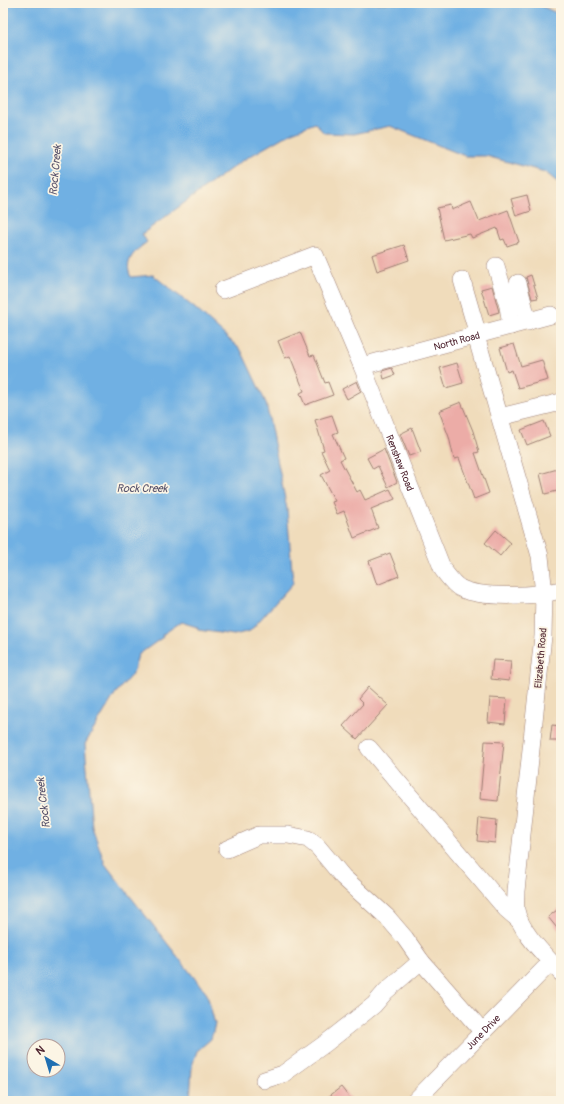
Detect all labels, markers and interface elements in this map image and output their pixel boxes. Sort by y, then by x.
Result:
water label: Rock Creek [47,143,64,196]
street label: North Road [432,329,481,353]
street label: Renshaw Road [383,433,416,493]
water label: Rock Creek [117,482,169,495]
street label: Elizabeth Road [532,627,550,689]
water label: Rock Creek [34,776,53,829]
street label: June Drive [464,1012,503,1052]
north arrow [26,1038,66,1078]
text: N [33,1043,48,1058]

